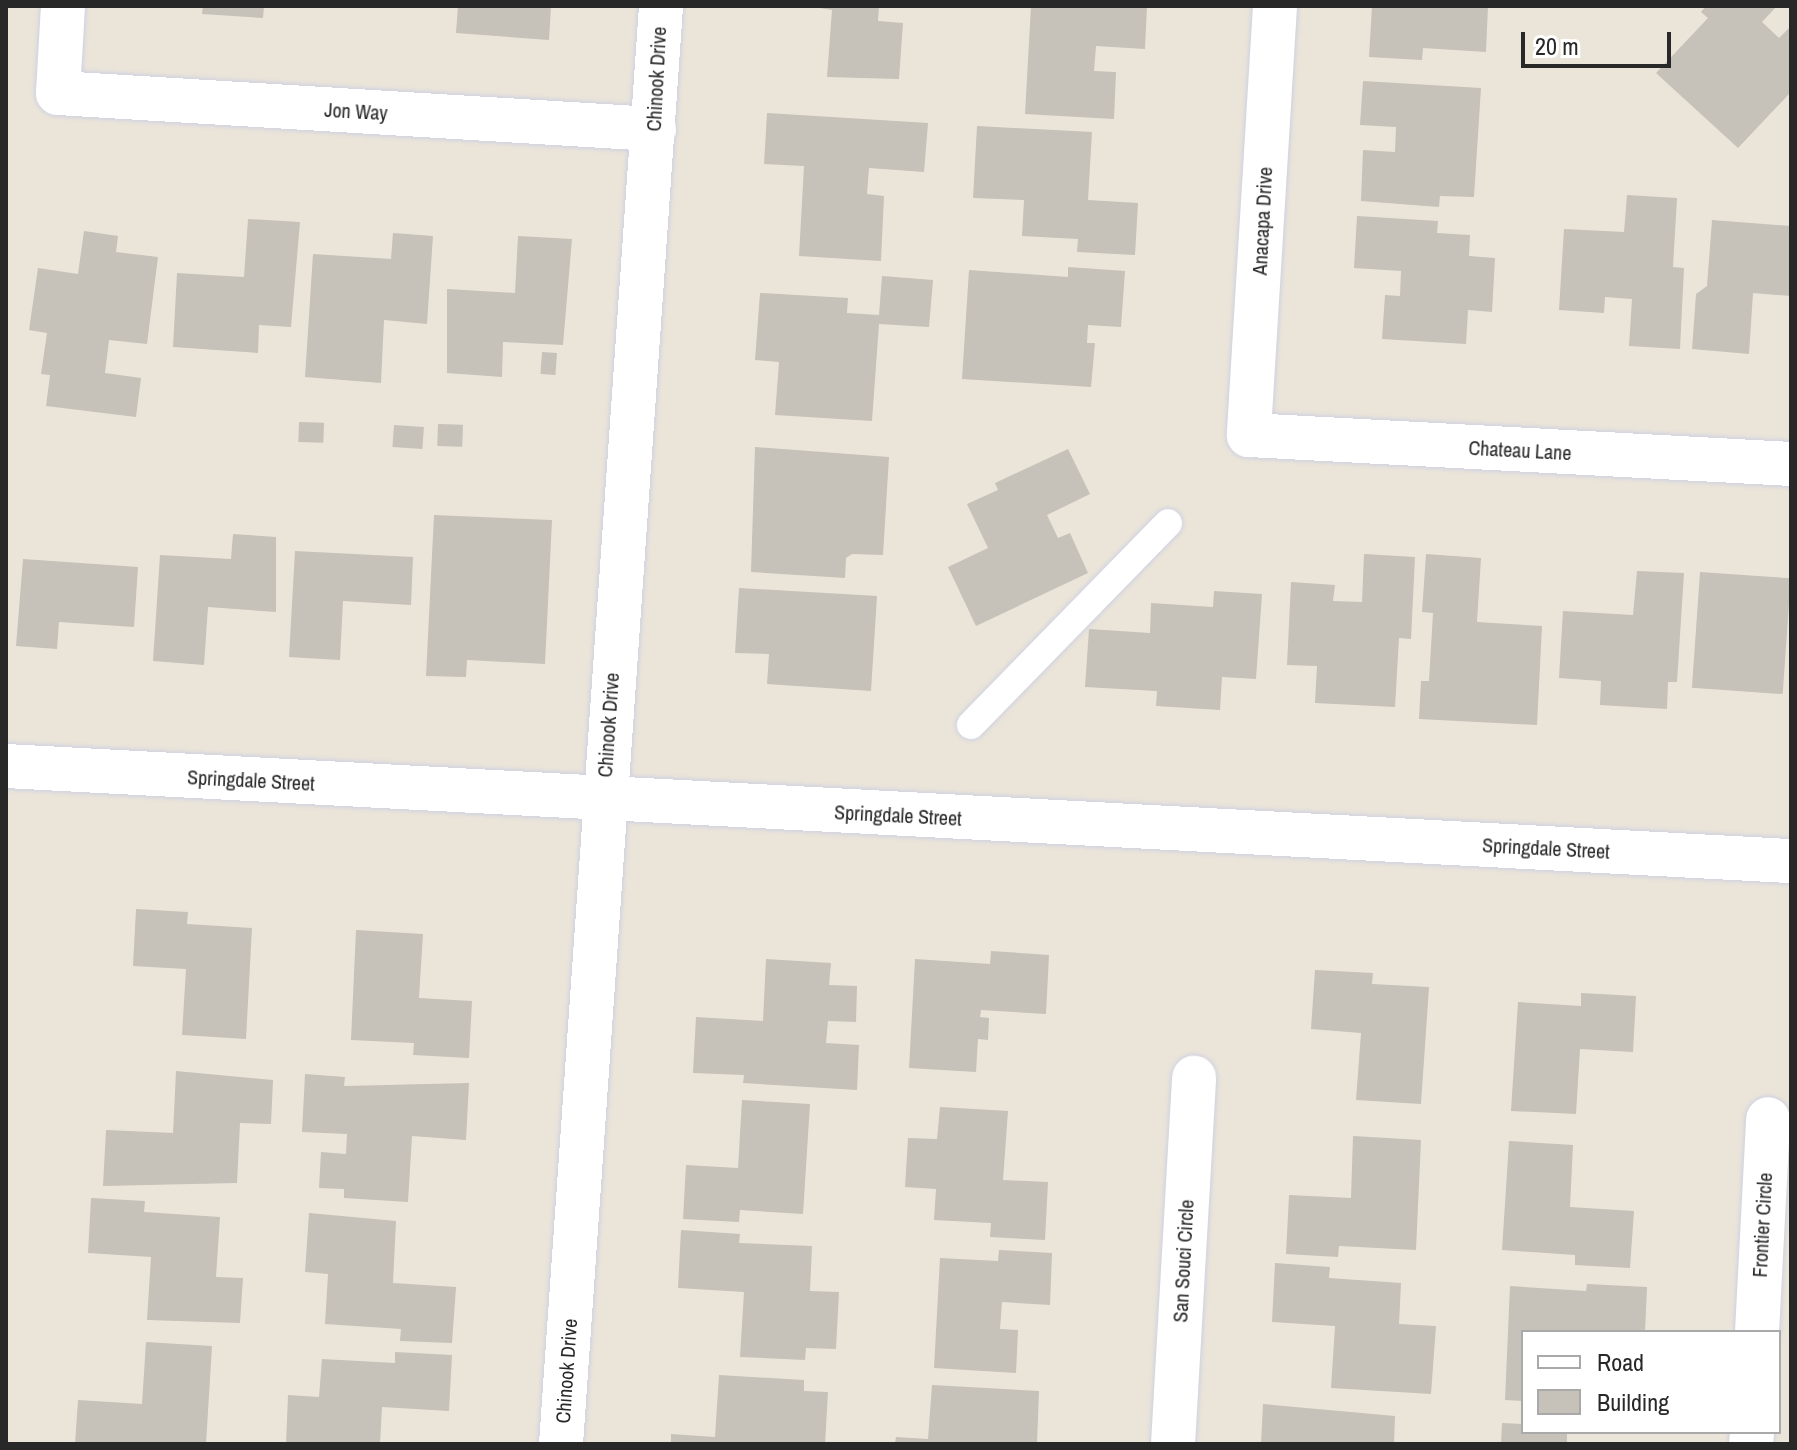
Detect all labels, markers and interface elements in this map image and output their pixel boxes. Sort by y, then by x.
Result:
scale bar [1525,16,1675,66]
street label: Chinook Drive [641,26,671,132]
text: 20 m [1535,30,1579,62]
street label: Jon Way [324,97,388,125]
street label: Anacapa Drive [1247,166,1277,276]
street label: Chateau Lane [1468,435,1572,465]
street label: Chinook Drive [592,672,624,778]
street label: Springdale Street [187,765,315,795]
street label: Springdale Street [834,800,962,830]
street label: Springdale Street [1482,833,1610,863]
street label: Frontier Circle [1747,1172,1777,1278]
street label: San Souci Circle [1168,1199,1198,1323]
street label: Chinook Drive [550,1318,582,1424]
legend [1521,1330,1781,1434]
text: Road [1597,1346,1644,1378]
text: Building [1597,1386,1669,1418]

